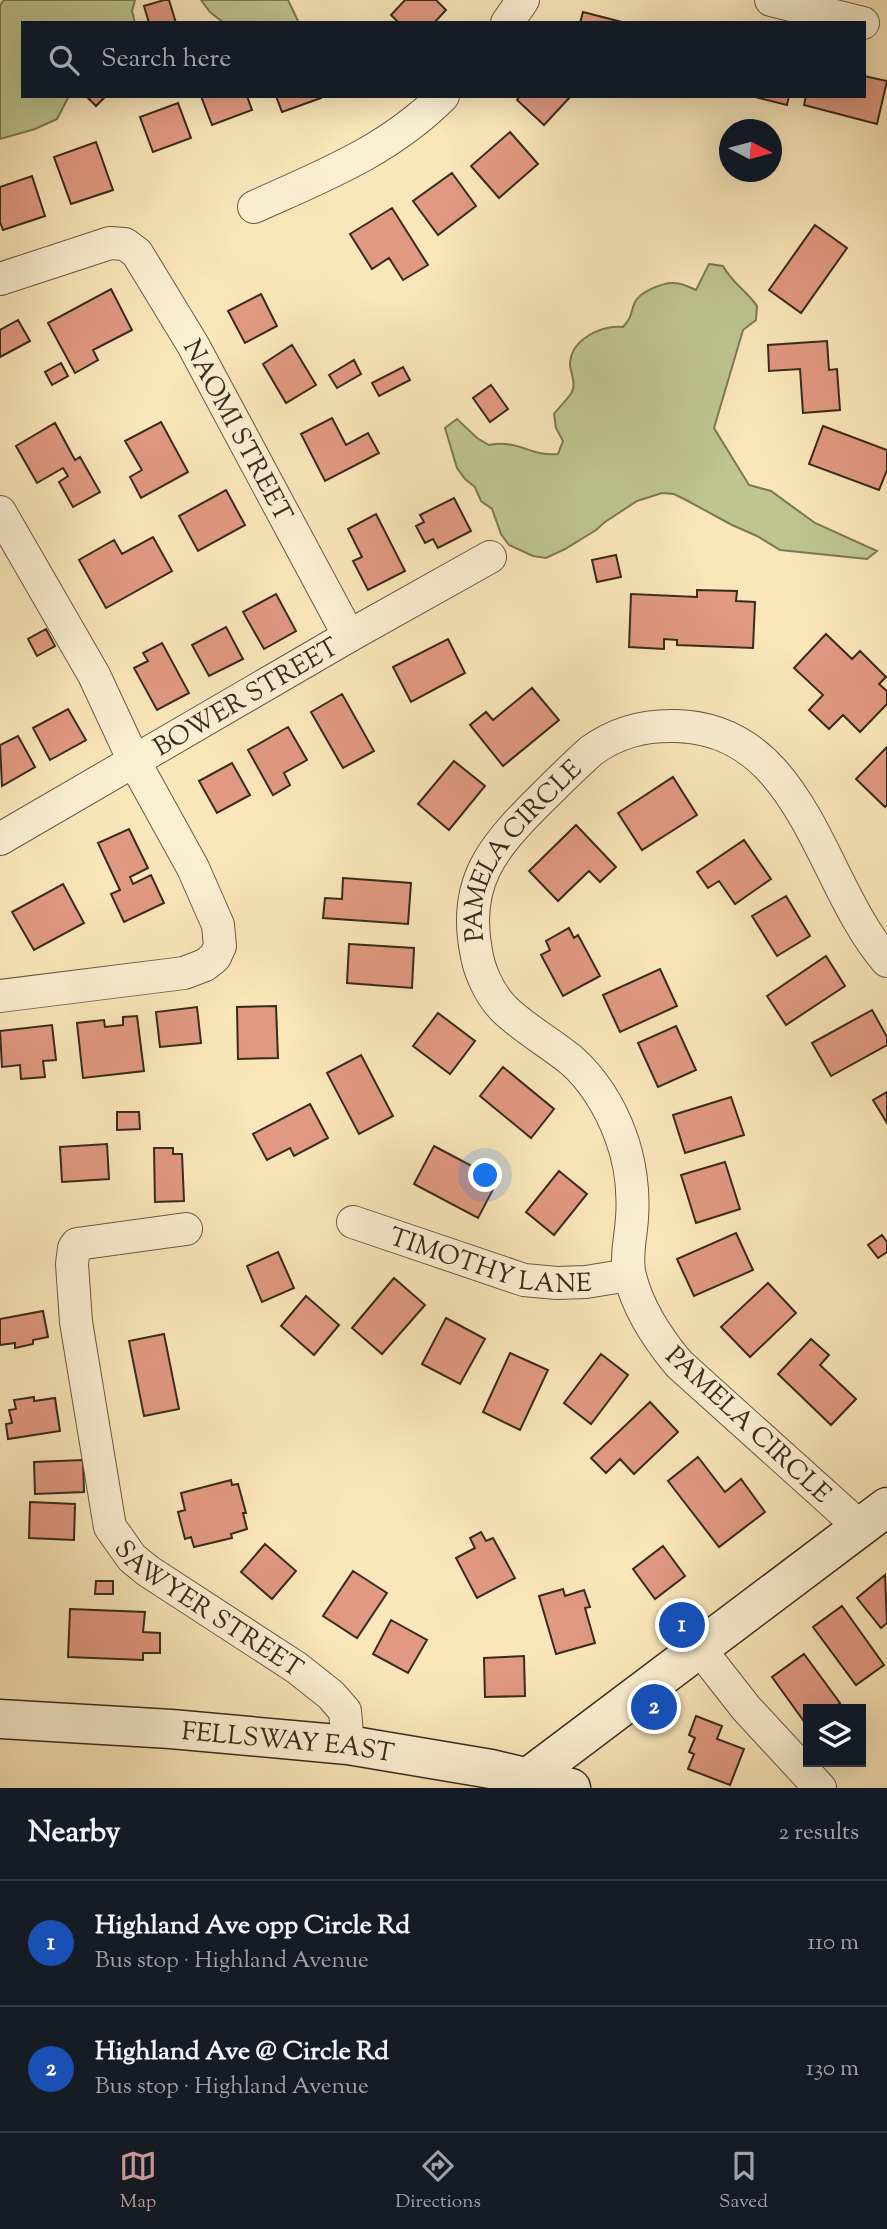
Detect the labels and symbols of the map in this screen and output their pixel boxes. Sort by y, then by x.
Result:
north arrow [719,119,782,182]
street label: NAOMI STREET [172,333,300,529]
street label: BOWER STREET [147,630,346,767]
street label: PAMELA CIRCLE [457,752,591,943]
your location [468,1158,502,1192]
street label: TIMOTHY LANE [384,1220,593,1304]
street label: PAMELA CIRCLE [656,1339,839,1513]
street label: SAWYER STREET [104,1533,309,1688]
pin: 1 [659,1599,705,1651]
pin: 2 [631,1681,677,1733]
street label: FELLSWAY EAST [180,1714,397,1773]

